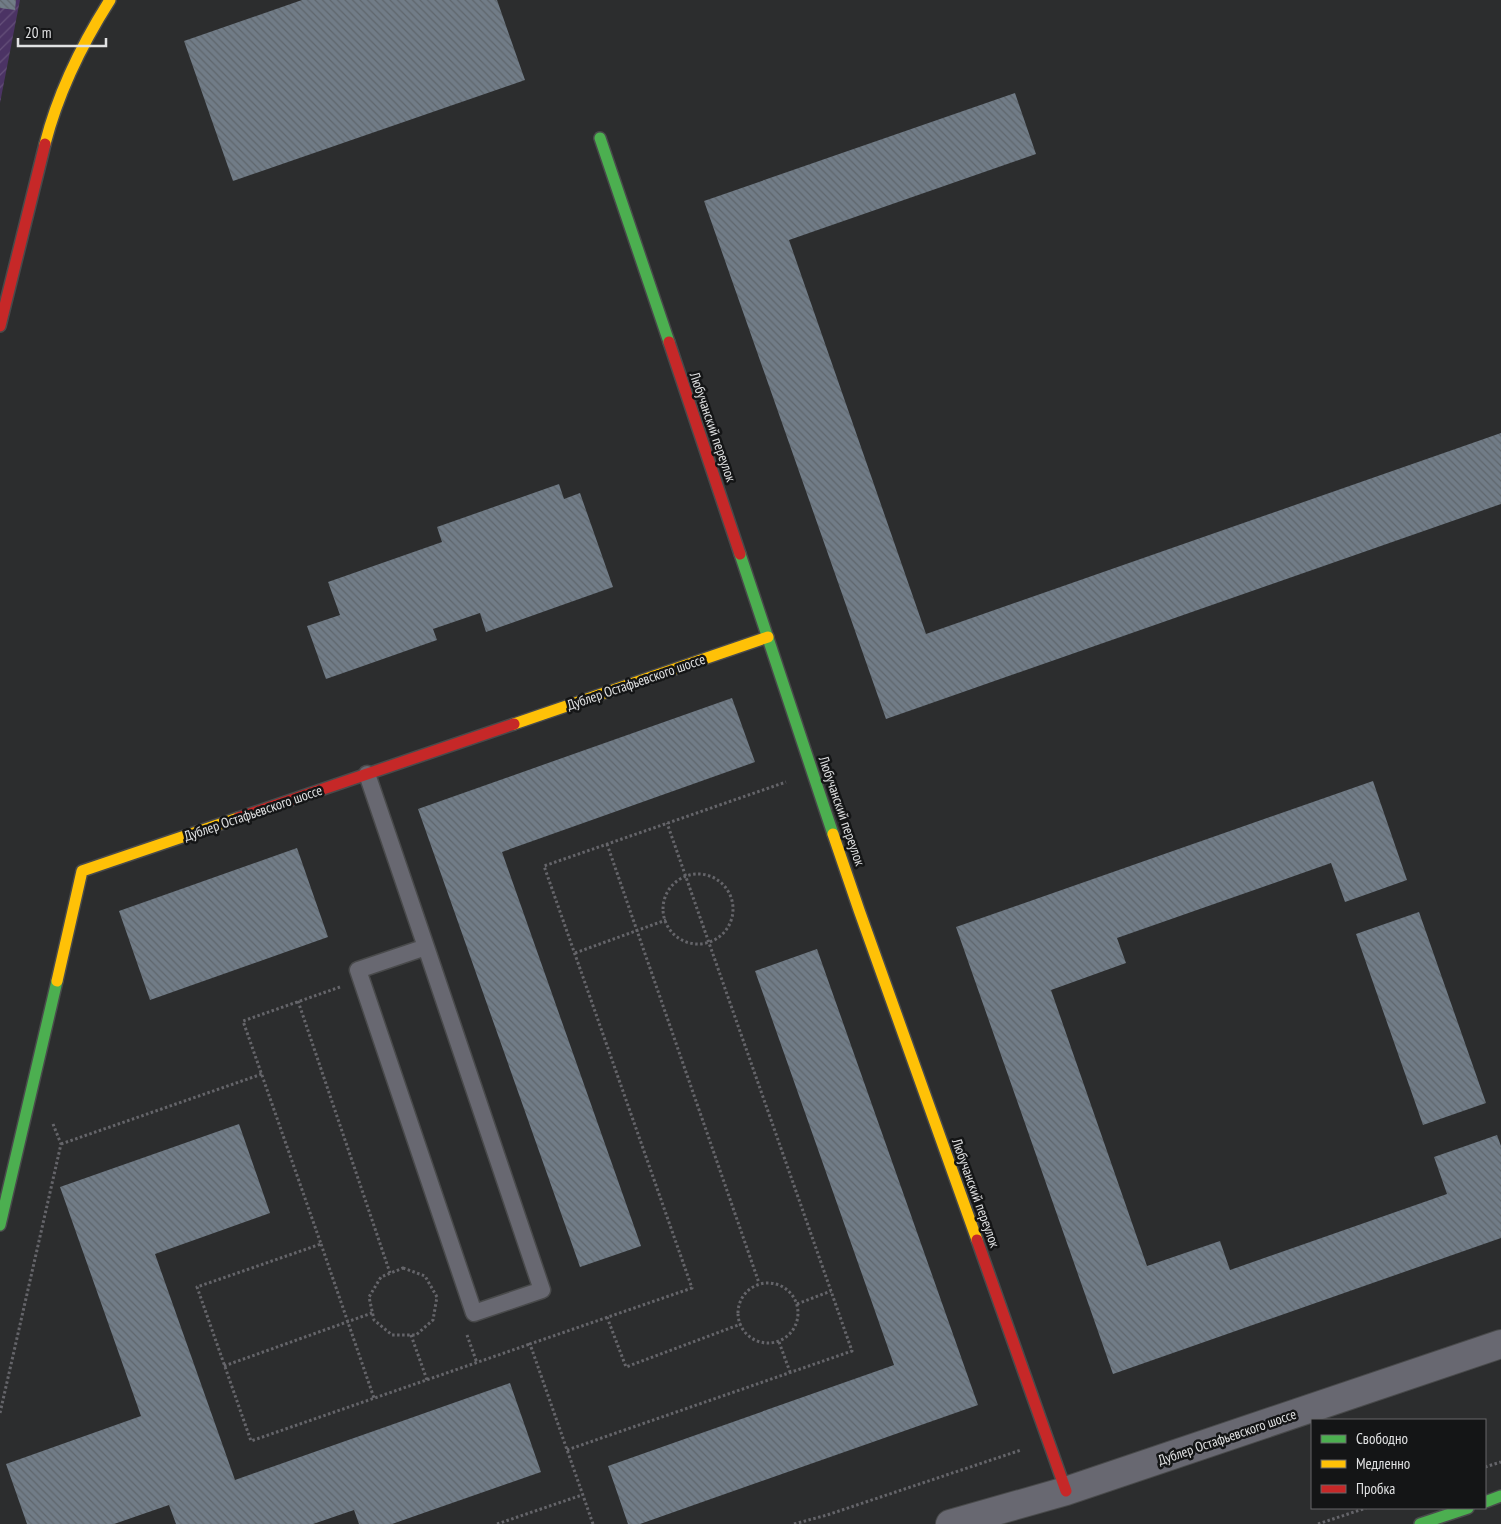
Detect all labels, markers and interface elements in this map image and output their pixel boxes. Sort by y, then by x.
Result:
scale bar [18,15,105,47]
text: 20 m [25,23,51,42]
street label: Любучанский переулок [685,369,740,485]
street label: Дублер Остафьевского шоссе [565,650,708,714]
street label: Любучанский переулок [814,753,869,869]
street label: Дублер Остафьевского шоссе [182,781,325,845]
street label: Любучанский переулок [948,1135,1004,1251]
street label: Дублер Остафьевского шоссе [1156,1405,1299,1469]
legend [1311,1419,1486,1509]
text: Свободно [1356,1429,1408,1448]
text: Медленно [1356,1454,1410,1473]
text: Пробка [1356,1479,1395,1498]

